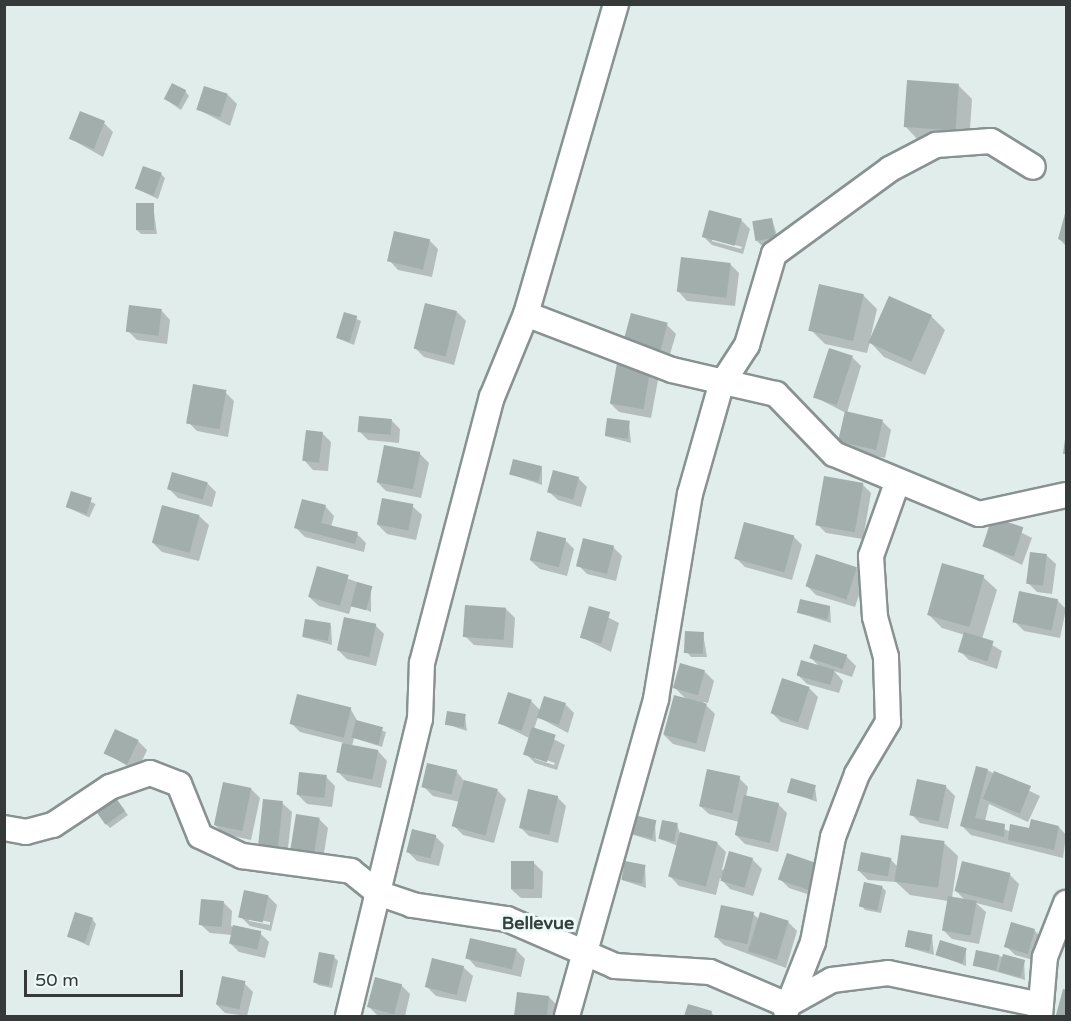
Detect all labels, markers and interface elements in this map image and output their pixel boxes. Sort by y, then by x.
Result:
district label: Bellevue [502,912,574,934]
scale bar [27,958,186,996]
text: 50 m [35,969,79,991]

